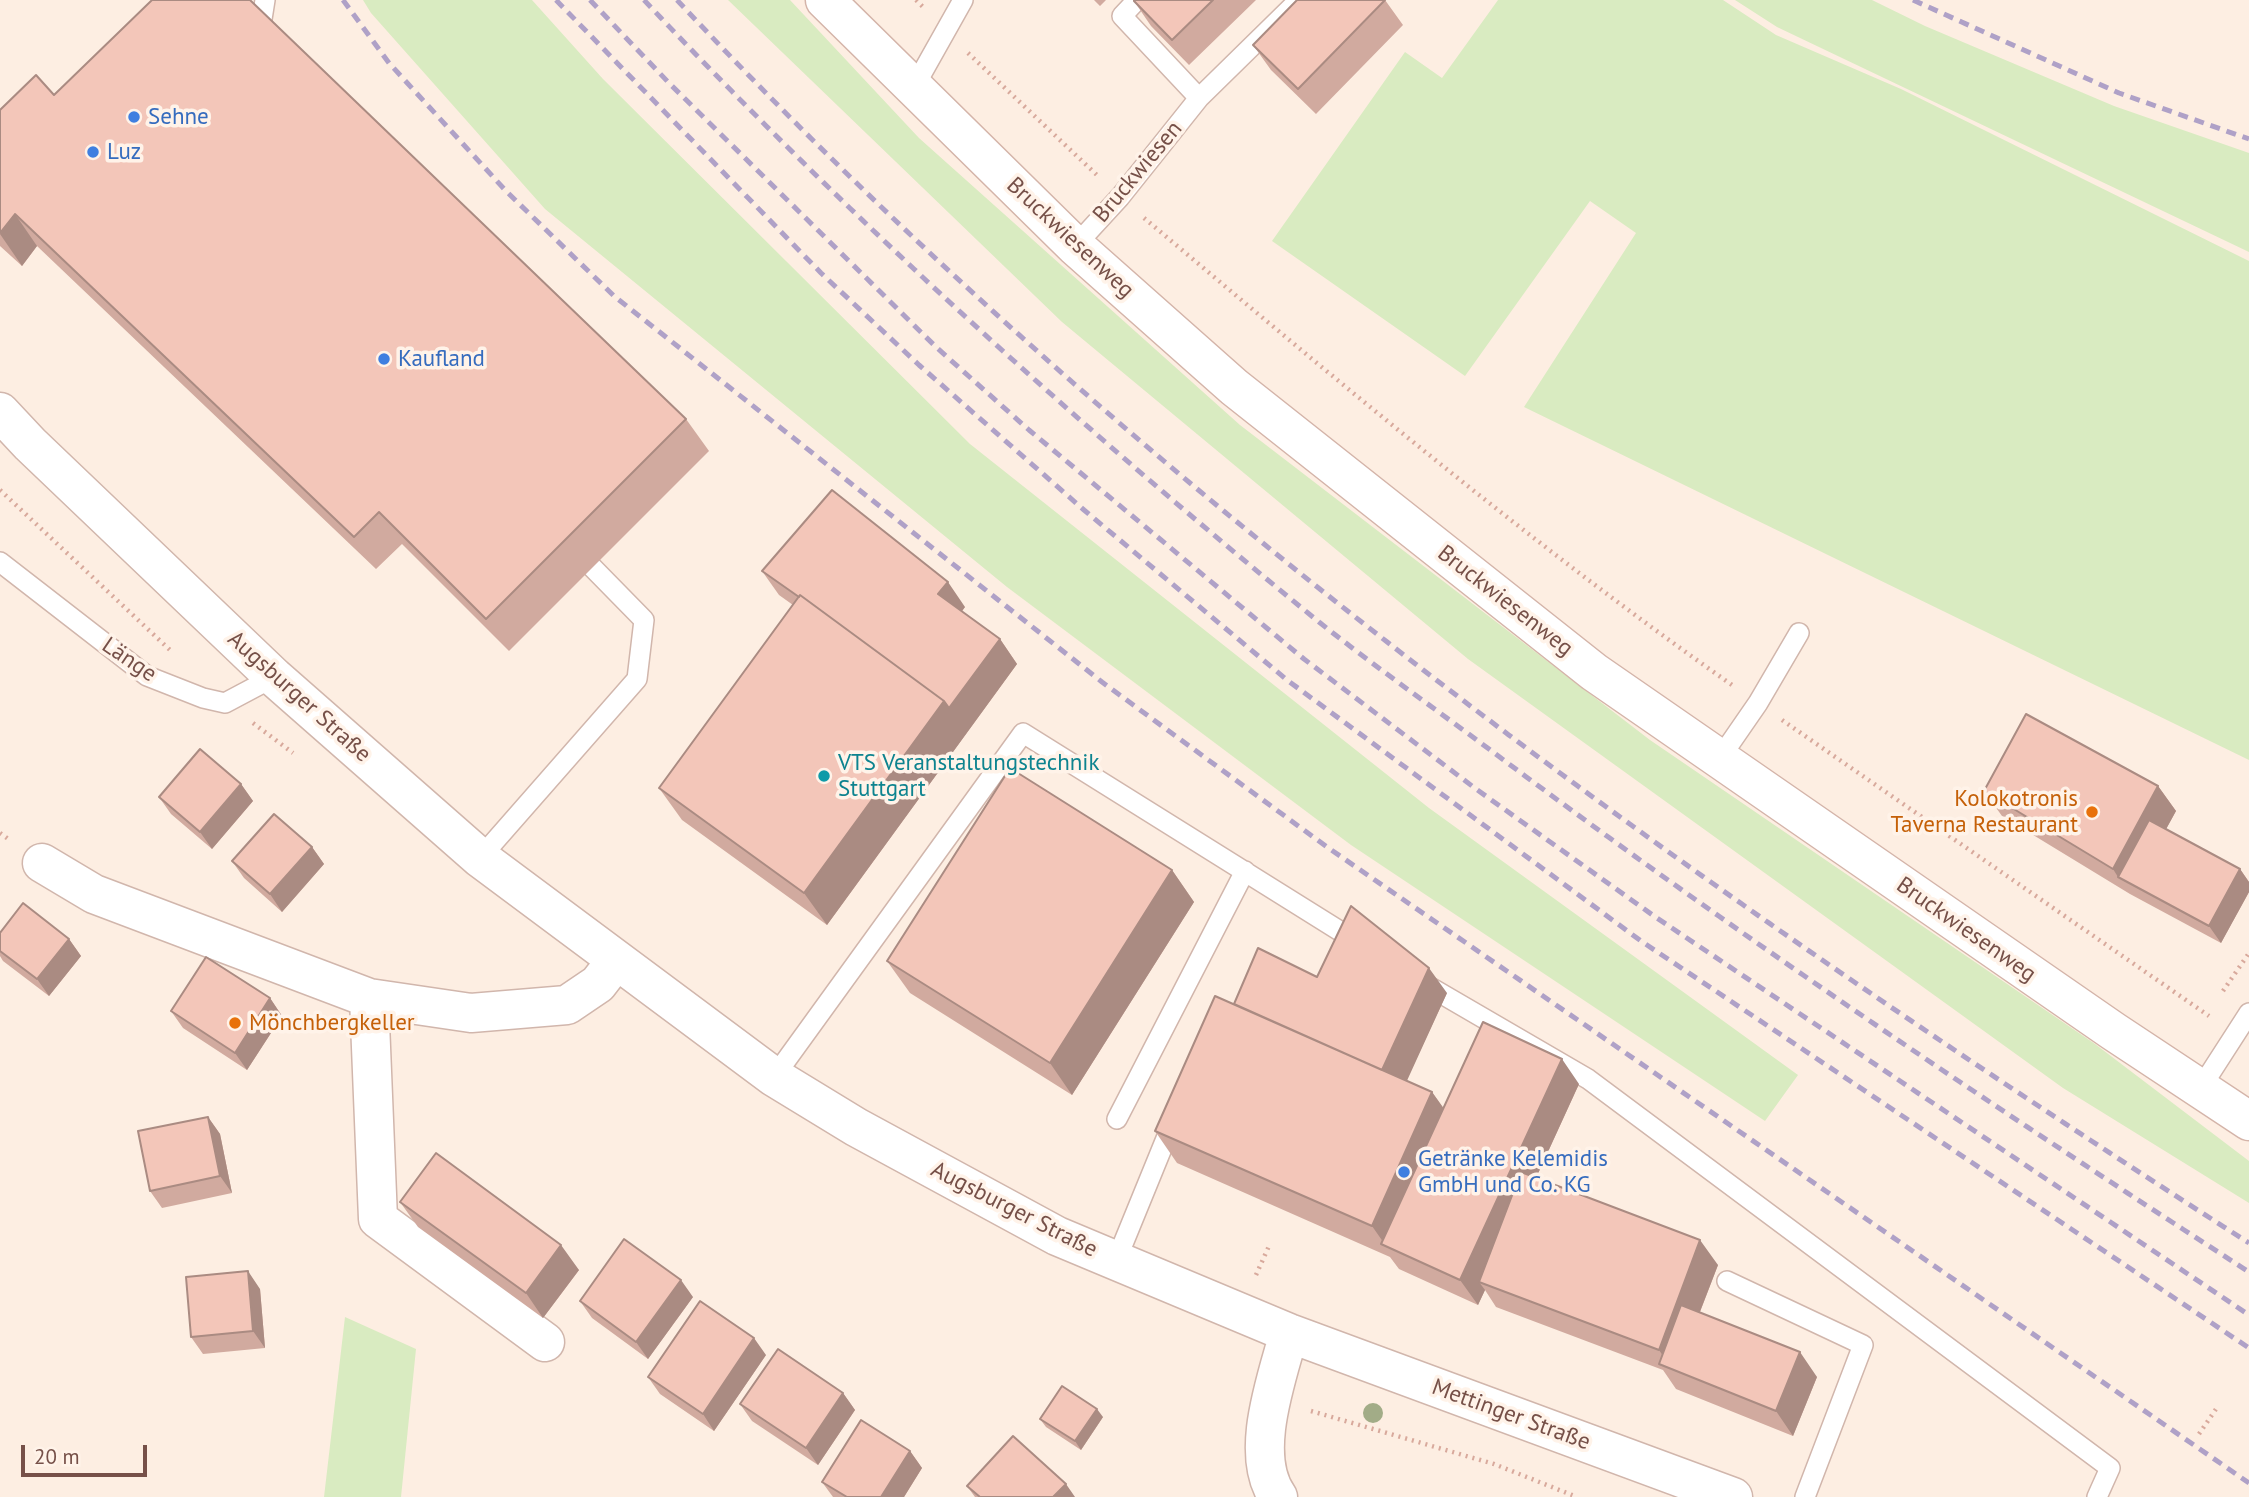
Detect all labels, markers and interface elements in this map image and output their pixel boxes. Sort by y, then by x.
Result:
place label: Sehne [148,103,209,131]
marker: Sehne [126,109,142,125]
street label: Bruckwiesen [1088,116,1188,228]
place label: Luz [107,138,141,166]
marker: Luz [85,144,101,160]
street label: Bruckwiesenweg [1001,172,1139,304]
place label: Kaufland [398,345,485,373]
marker: Kaufland [376,351,392,367]
street label: Bruckwiesenweg [1432,540,1578,662]
street label: Augsburger Straße [222,626,376,768]
street label: Länge [96,632,162,688]
place label: VTS Veranstaltungstechnik Stuttgart [838,749,1100,803]
marker: VTS Veranstaltungstechnik Stuttgart [816,768,832,784]
place label: Kolokotronis Taverna Restaurant [1891,785,2078,839]
marker: Kolokotronis Taverna Restaurant [2084,804,2100,820]
street label: Bruckwiesenweg [1891,872,2041,988]
place label: Mönchbergkeller [249,1009,415,1037]
marker: Mönchbergkeller [227,1015,243,1031]
place label: Getränke Kelemidis GmbH und Co. KG [1418,1145,1608,1199]
street label: Augsburger Straße [926,1156,1102,1264]
marker: Getränke Kelemidis GmbH und Co. KG [1396,1164,1412,1180]
street label: Mettinger Straße [1428,1374,1594,1456]
scale bar [24,1430,150,1474]
text: 20 m [34,1443,80,1470]

